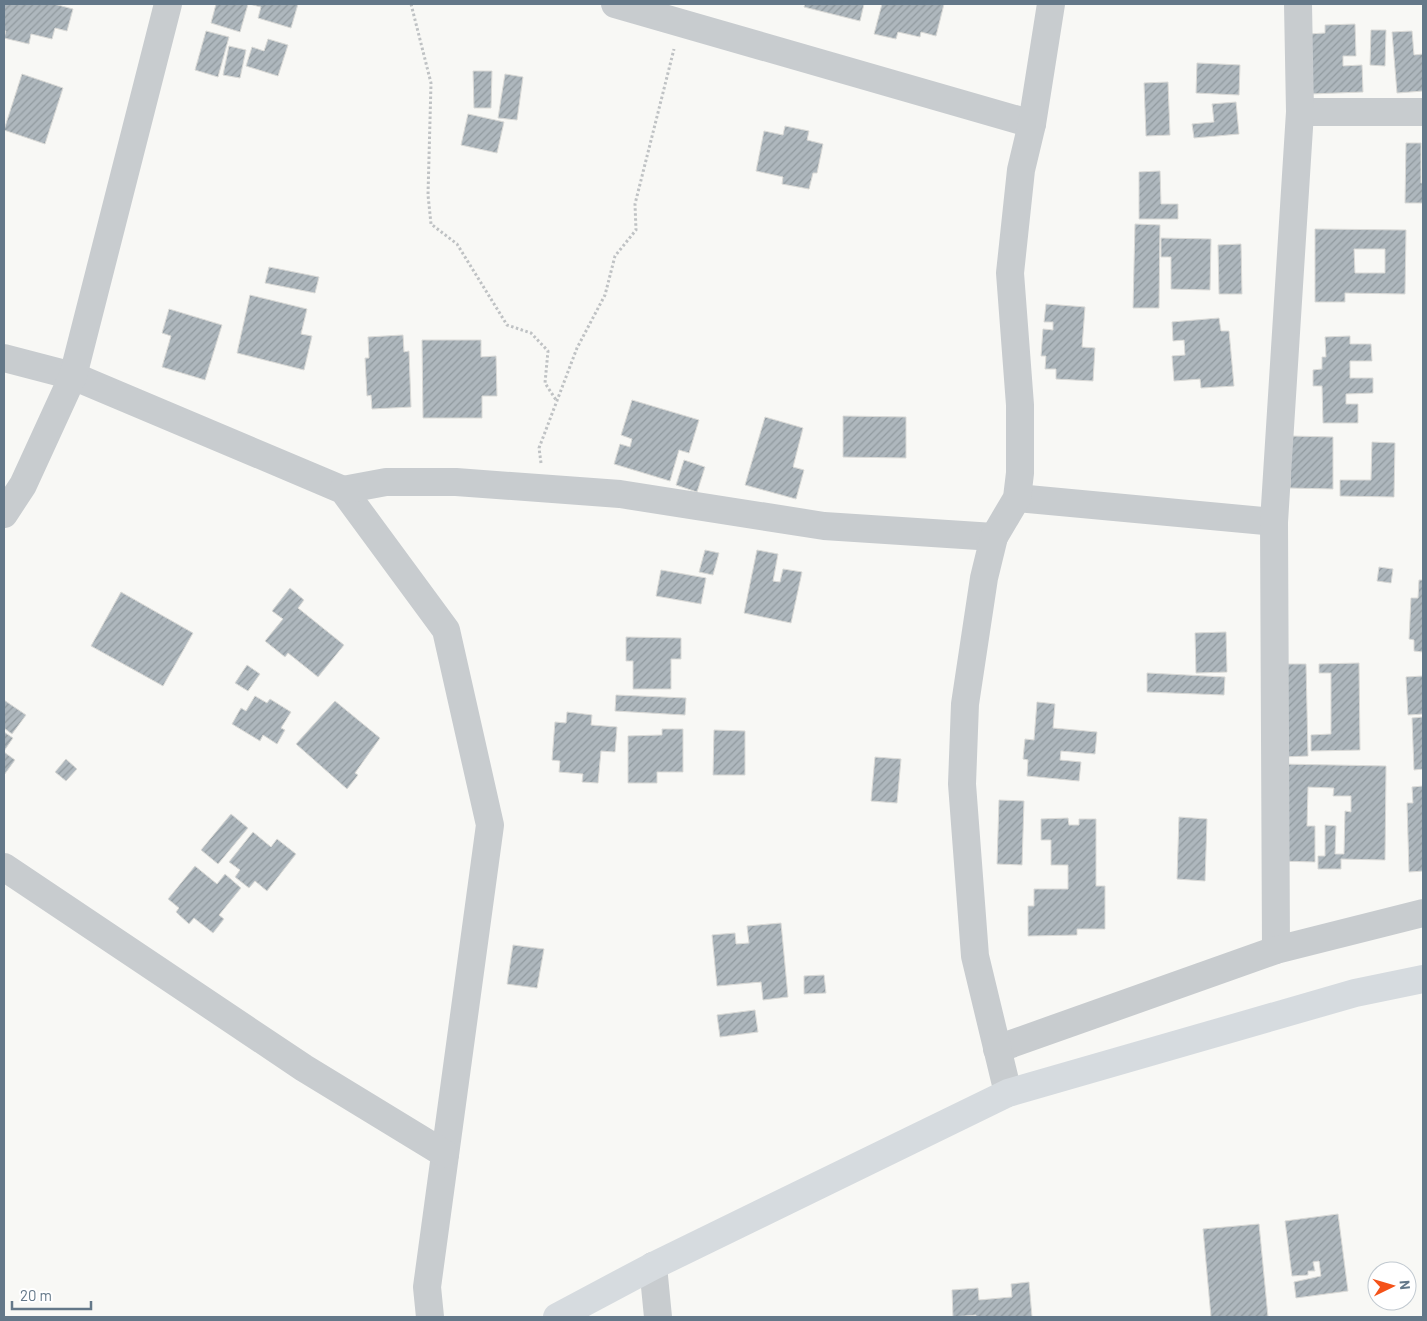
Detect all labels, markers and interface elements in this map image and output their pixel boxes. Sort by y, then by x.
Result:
north arrow [1367,1261,1417,1311]
scale bar [12,1278,91,1310]
text: N [1397,1279,1414,1290]
text: 20 m [20,1286,52,1304]

